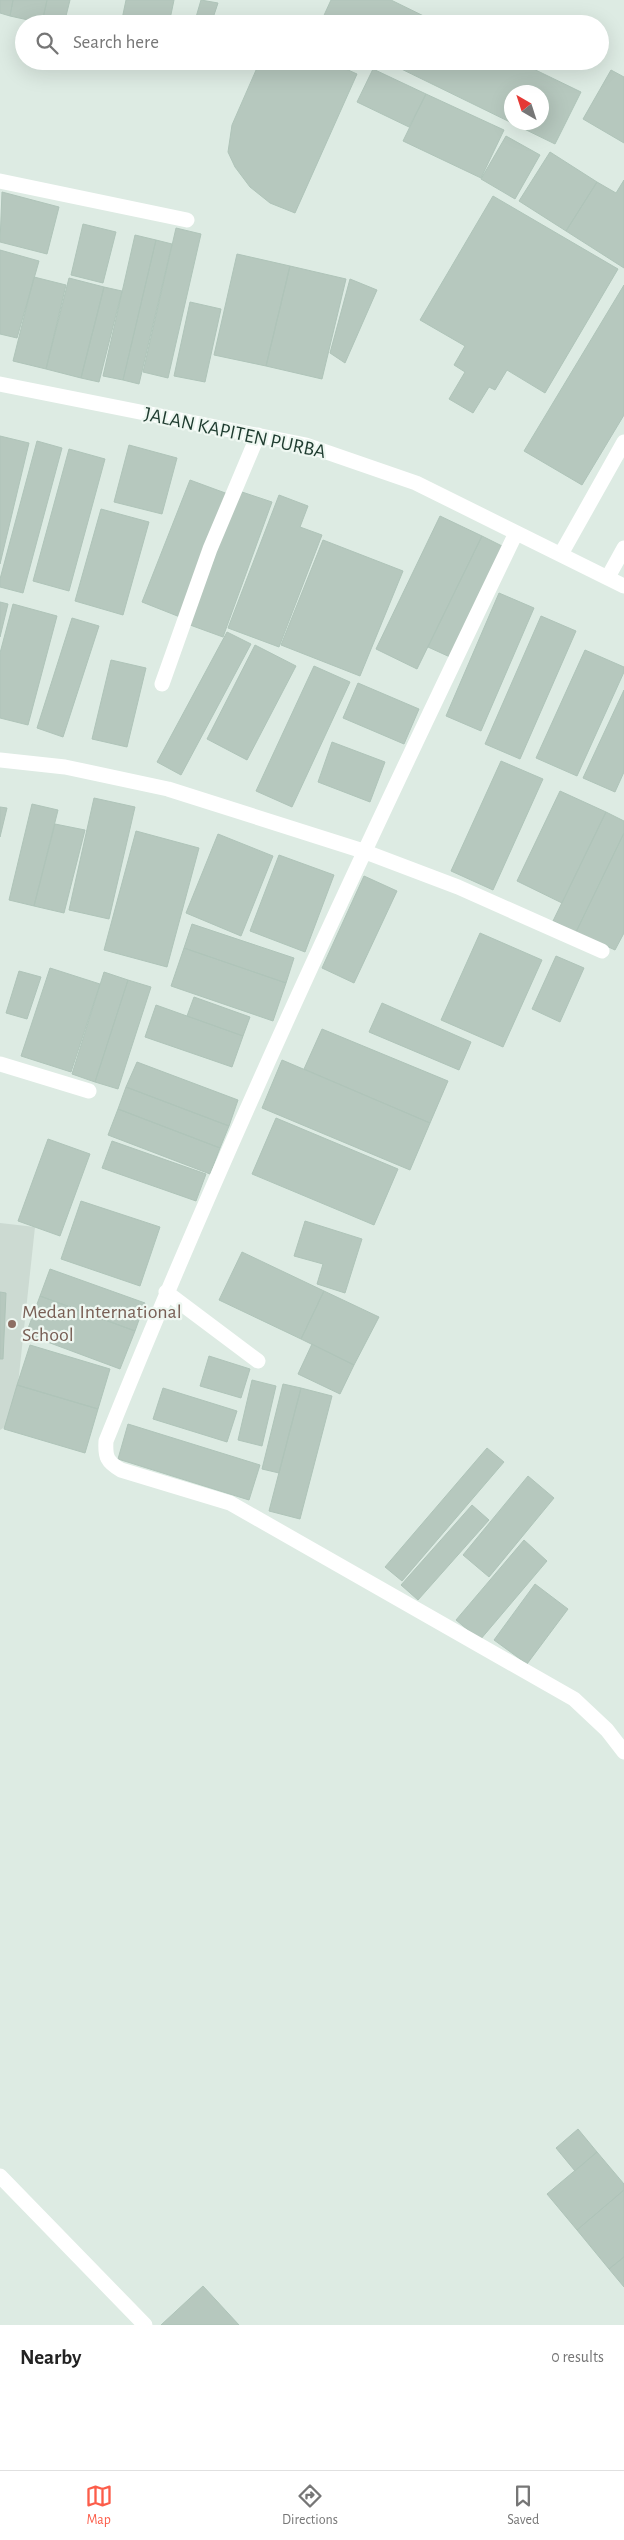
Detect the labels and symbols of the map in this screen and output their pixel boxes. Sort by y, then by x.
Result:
north arrow [504,85,549,130]
street label: JALAN KAPITEN PURBA [142,404,328,462]
place label: Medan International School [22,1302,182,1345]
marker: Medan International School [6,1318,18,1330]

